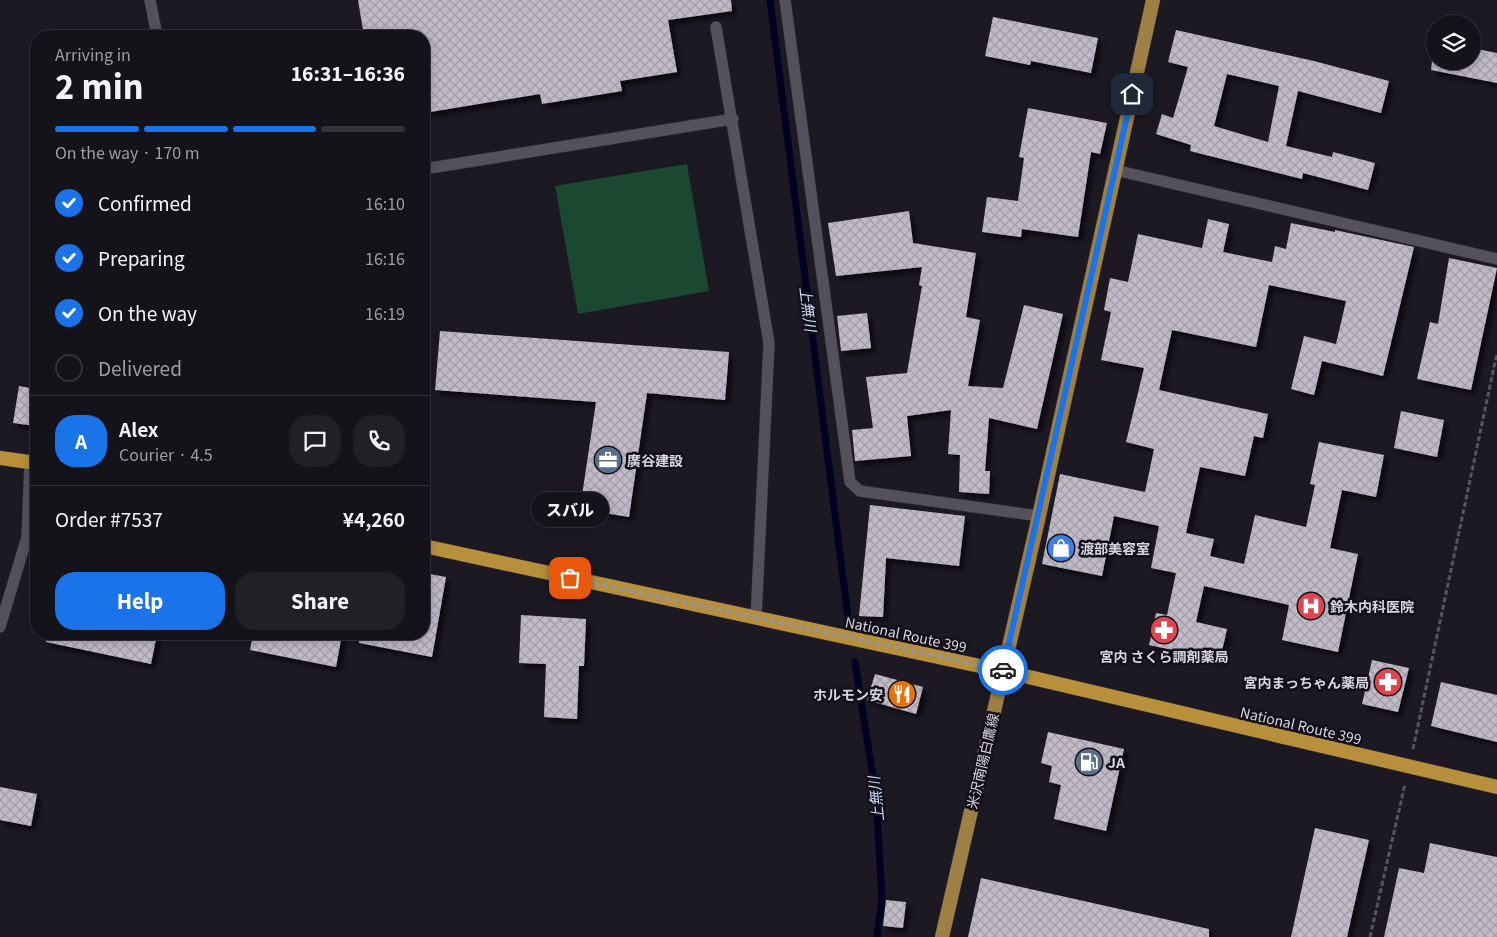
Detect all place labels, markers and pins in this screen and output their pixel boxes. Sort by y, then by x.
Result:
pin [1111,73,1153,115]
office icon: 廣谷建設 [593,445,623,475]
place label: 廣谷建設 [627,450,683,470]
callout: スバル [531,493,609,528]
shop icon: 渡部美容室 [1046,533,1076,563]
place label: 渡部美容室 [1080,538,1150,558]
pin [549,557,591,599]
hospital icon: 鈴木内科医院 [1296,591,1326,621]
place label: 鈴木内科医院 [1330,596,1414,616]
pharmacy icon: 宮内 さくら調剤薬局 [1149,615,1179,645]
place label: 宮内 さくら調剤薬局 [1099,646,1229,666]
pharmacy icon: 宮内まっちゃん薬局 [1373,667,1403,697]
place label: 宮内まっちゃん薬局 [1244,672,1369,692]
restaurant icon: ホルモン安 [887,679,917,709]
place label: ホルモン安 [813,684,883,704]
fuel station icon: JA [1074,747,1104,777]
place label: JA [1108,752,1126,772]

